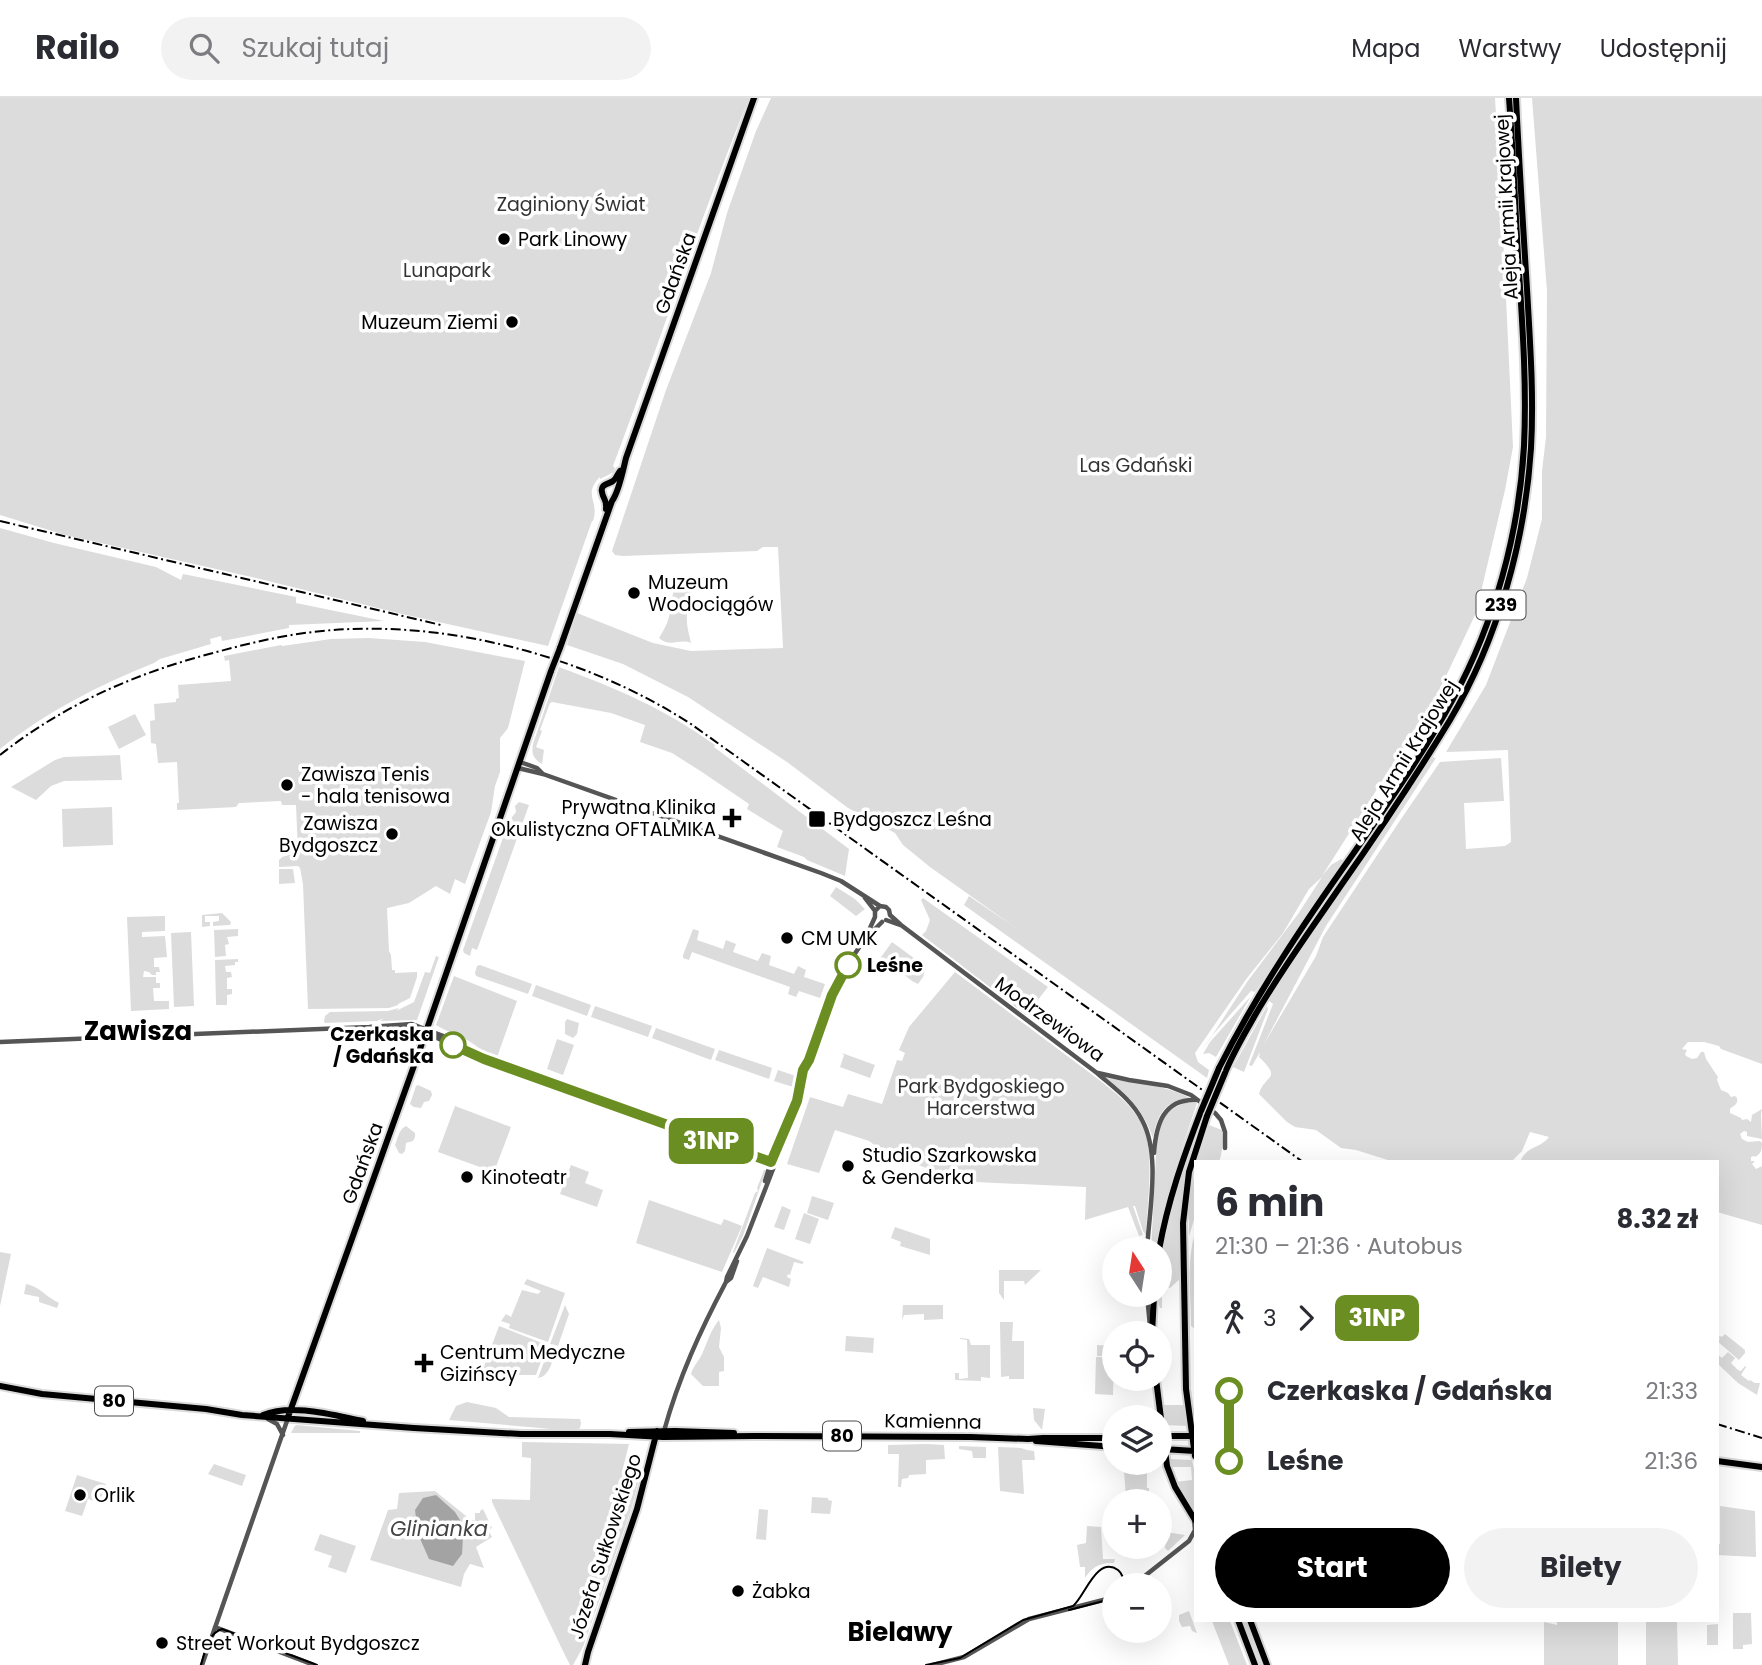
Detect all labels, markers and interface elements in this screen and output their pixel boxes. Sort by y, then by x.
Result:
search box [161,17,651,80]
text: Railo [35,24,119,71]
icon: search [185,29,223,67]
text: Szukaj tutaj [241,30,389,66]
text: Mapa [1351,32,1421,65]
text: Warstwy [1459,32,1562,65]
text: Udostępnij [1600,32,1727,65]
street label: Aleja Armii Krajowej [1488,113,1525,301]
park label: Zaginiony Świat [497,191,645,218]
place label: Park Linowy [518,226,628,253]
street label: Gdańska [648,229,703,318]
marker: Park Linowy [496,231,512,247]
park label: Lunapark [403,257,491,284]
place label: Muzeum Ziemi [361,309,498,336]
marker: Muzeum Ziemi [504,314,520,330]
park label: Las Gdański [1079,452,1193,479]
place label: Muzeum Wodociągów [648,569,774,618]
marker: Muzeum Wodociągów [626,585,642,601]
road number: 239 [1476,590,1526,620]
street label: Aleja Armii Krajowej [1343,674,1464,846]
place label: Zawisza Tenis - hala tenisowa [301,761,450,810]
marker: Zawisza Tenis - hala tenisowa [279,777,295,793]
place label: Prywatna Klinika Okulistyczna OFTALMIKA [491,794,716,843]
place label: Bydgoszcz Leśna [833,806,992,833]
marker: Prywatna Klinika Okulistyczna OFTALMIKA [722,808,742,828]
marker: Bydgoszcz Leśna [807,809,827,829]
place label: Zawisza Bydgoszcz [279,810,378,859]
marker: Zawisza Bydgoszcz [384,826,400,842]
place label: CM UMK [801,925,878,952]
marker: CM UMK [779,930,795,946]
marker: Leśne [835,952,861,978]
place label: Leśne [867,952,923,979]
street label: Modrzewiowa [989,970,1110,1068]
district label: Zawisza [84,1013,192,1049]
place label: Czerkaska / Gdańska [330,1021,434,1070]
marker: Czerkaska / Gdańska [440,1032,466,1058]
park label: Park Bydgoskiego Harcerstwa [897,1073,1065,1122]
line badge: 31NP [662,1118,760,1164]
street label: Gdańska [335,1119,390,1208]
text: 31NP [683,1124,739,1157]
place label: Studio Szarkowska & Genderka [862,1142,1037,1191]
marker: Studio Szarkowska & Genderka [840,1158,856,1174]
place label: Kinoteatr [481,1164,567,1191]
marker: Kinoteatr [459,1169,475,1185]
text: 6 min [1215,1176,1324,1229]
text: 8.32 zł [1616,1201,1698,1237]
text: 21:30 – 21:36 · Autobus [1215,1230,1463,1262]
north arrow [1102,1237,1172,1307]
map controls [1102,1237,1172,1643]
icon: walk [1215,1299,1253,1337]
icon: forward [1287,1299,1325,1337]
text: 31NP [1349,1301,1405,1334]
text: 3 [1263,1302,1277,1334]
button: locate [1102,1321,1172,1391]
place label: Centrum Medyczne Gizińscy [440,1339,625,1388]
marker: Centrum Medyczne Gizińscy [414,1353,434,1373]
text: Czerkaska / Gdańska [1267,1373,1552,1409]
text: 21:33 [1645,1375,1698,1407]
road number: 80 [95,1386,133,1416]
button: layers [1102,1405,1172,1475]
street label: Kamienna [884,1407,982,1436]
road number: 80 [823,1422,861,1450]
text: Leśne [1267,1443,1343,1479]
text: 21:36 [1644,1445,1698,1477]
street label: Józefa Sułkowskiego [563,1450,648,1642]
place label: Orlik [94,1482,135,1509]
marker: Orlik [72,1487,88,1503]
button: + [1102,1489,1172,1559]
water label: Glinianka [390,1514,488,1543]
button: Start [1215,1528,1450,1608]
button: Bilety [1464,1528,1698,1608]
button: − [1102,1573,1172,1643]
place label: Żabka [752,1578,811,1605]
marker: Żabka [730,1583,746,1599]
district label: Bielawy [847,1614,953,1650]
place label: Street Workout Bydgoszcz [176,1630,420,1657]
marker: Street Workout Bydgoszcz [154,1635,170,1651]

